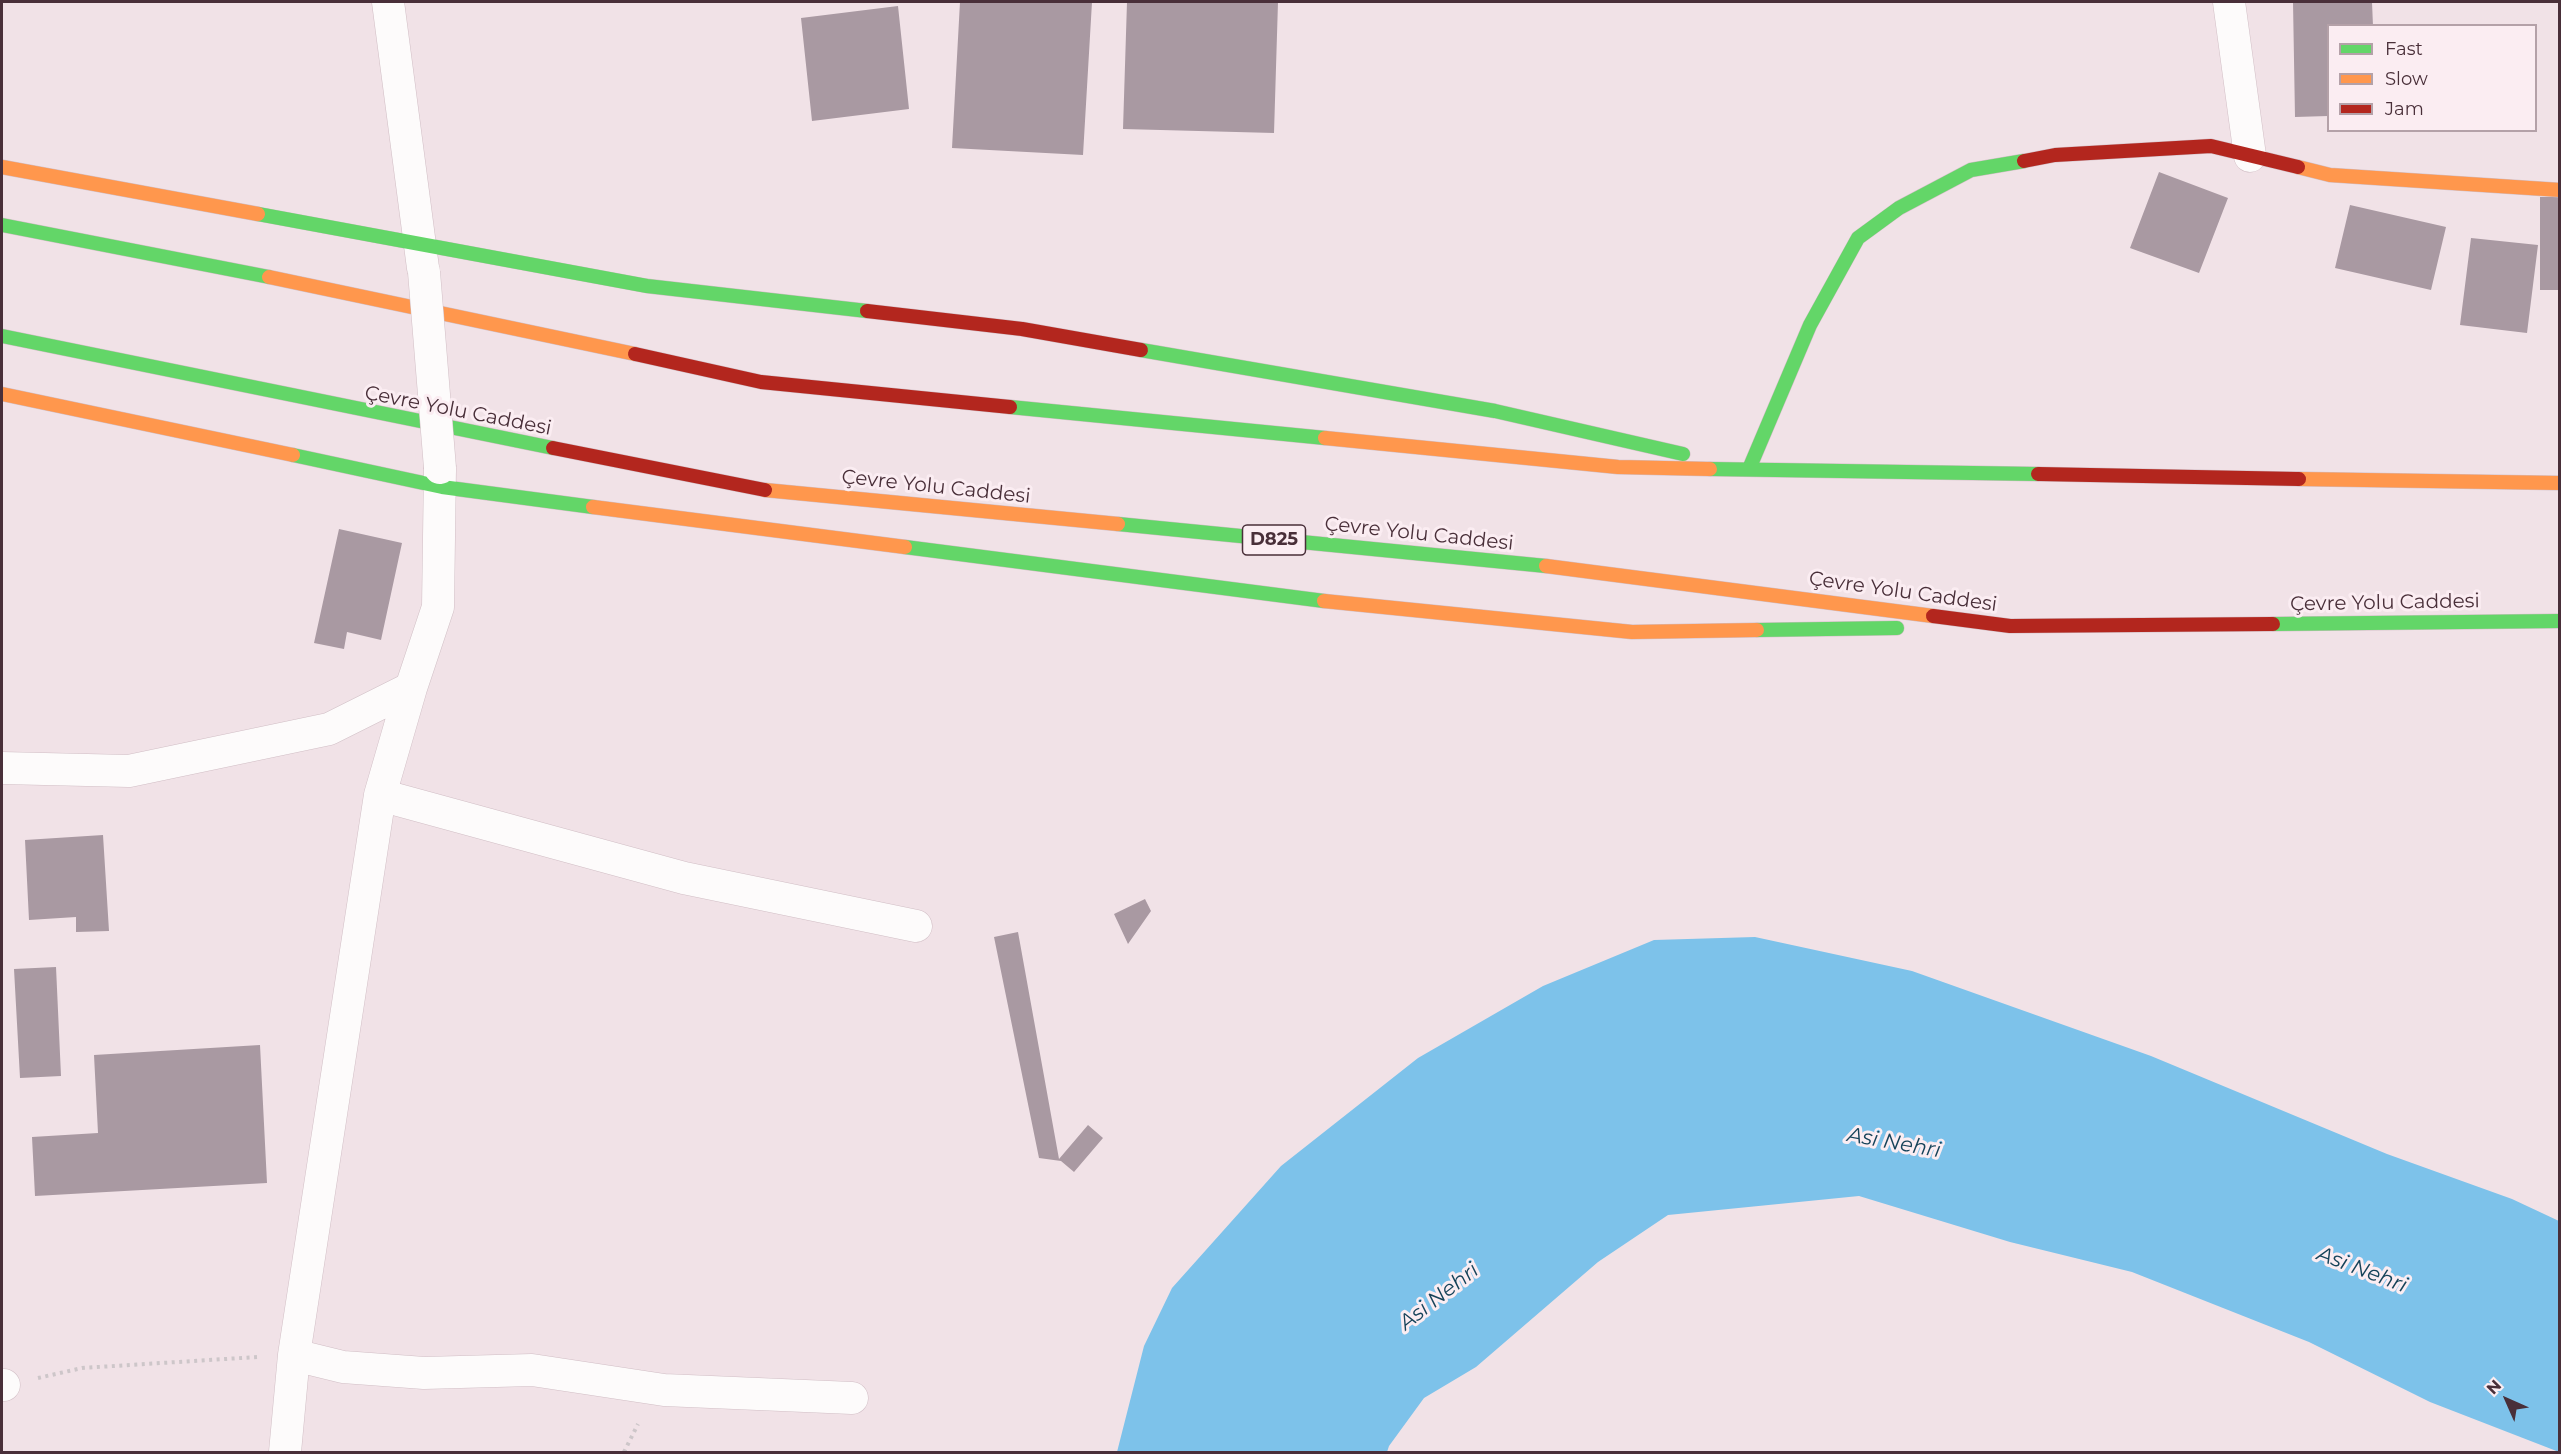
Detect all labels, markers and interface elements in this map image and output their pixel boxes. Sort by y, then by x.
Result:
legend [2327,24,2537,132]
text: Fast [2385,38,2423,60]
text: Slow [2385,68,2428,90]
text: Jam [2385,98,2424,120]
street label: Çevre Yolu Caddesi [363,381,553,441]
street label: Çevre Yolu Caddesi [840,465,1032,509]
street label: Çevre Yolu Caddesi [1323,512,1515,556]
road number: D825 [1242,525,1306,555]
street label: Çevre Yolu Caddesi [1807,567,1999,617]
street label: Çevre Yolu Caddesi [2290,589,2480,617]
water label: Asi Nehri [1845,1122,1943,1164]
water label: Asi Nehri [2314,1241,2410,1299]
water label: Asi Nehri [1394,1258,1484,1336]
north arrow [2477,1370,2537,1430]
text: N [2483,1376,2505,1398]

